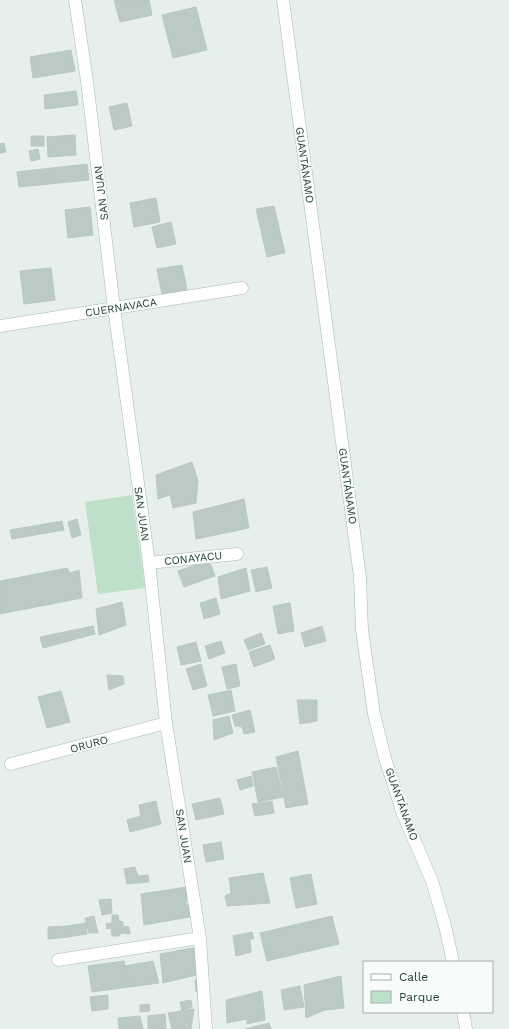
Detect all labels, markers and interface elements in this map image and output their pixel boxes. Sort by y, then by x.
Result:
street label: GUANTÁNAMO [293,126,317,204]
street label: SAN JUAN [92,165,111,221]
street label: CUERNAVACA [84,295,158,320]
street label: GUANTÁNAMO [336,447,360,525]
street label: SAN JUAN [131,486,152,542]
street label: CONAYACU [163,549,223,568]
street label: ORURO [69,733,110,756]
street label: GUANTÁNAMO [382,766,422,842]
street label: SAN JUAN [173,808,194,864]
legend [363,961,493,1013]
text: Calle [399,970,428,984]
text: Parque [399,990,440,1004]

